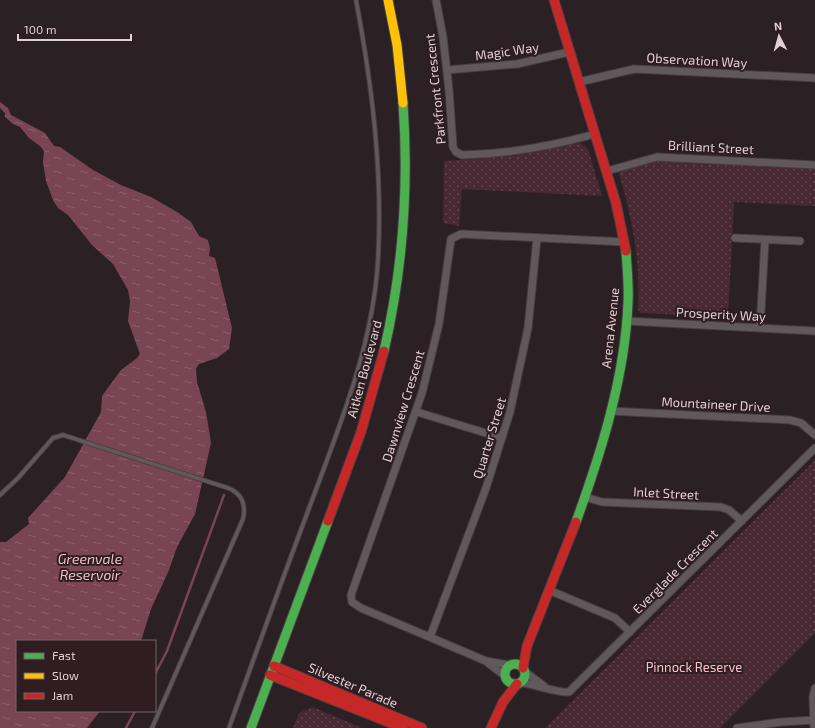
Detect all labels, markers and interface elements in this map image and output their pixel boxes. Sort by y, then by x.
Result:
scale bar [18,16,131,42]
north arrow [759,16,799,56]
text: N [773,19,783,32]
text: 100 m [24,22,56,36]
street label: Parkfront Crescent [421,33,449,145]
street label: Magic Way [474,39,540,63]
street label: Observation Way [646,49,748,71]
street label: Brilliant Street [668,137,754,157]
street label: Arena Avenue [598,287,622,369]
street label: Prosperity Way [676,304,767,324]
street label: Aitken Boulevard [343,318,385,420]
street label: Dawnview Crescent [378,348,428,464]
street label: Mountaineer Drive [661,393,771,415]
street label: Quarter Street [469,395,509,481]
street label: Inlet Street [633,483,699,503]
street label: Everglade Crescent [629,525,721,617]
water label: Greenvale Reservoir [58,550,123,583]
legend [16,640,156,712]
text: Fast [52,648,76,662]
street label: Silvester Parade [306,659,400,711]
park label: Pinnock Reserve [646,659,742,675]
text: Slow [52,668,79,682]
text: Jam [52,688,73,702]

